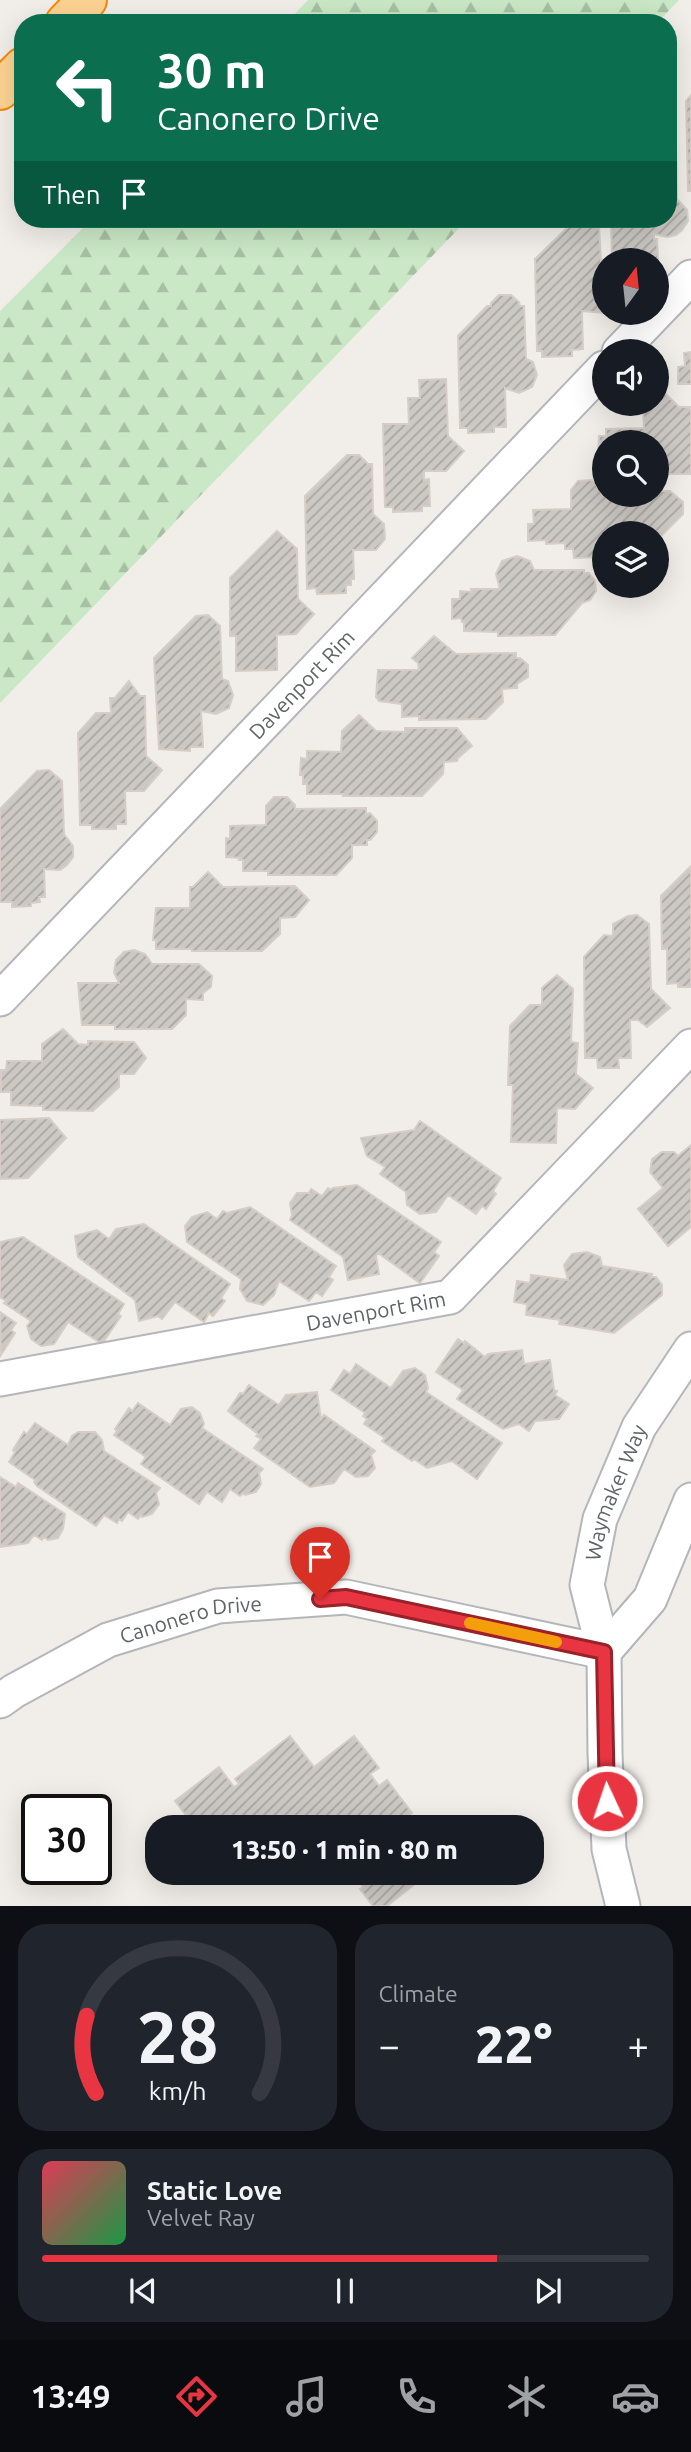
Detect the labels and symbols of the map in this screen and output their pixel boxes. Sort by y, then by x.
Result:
north arrow [592,248,668,326]
street label: Davenport Rim [244,625,359,743]
street label: Davenport Rim [304,1286,448,1335]
street label: Waymaker Way [580,1421,651,1562]
pin [290,1527,350,1599]
street label: Canonero Drive [117,1591,263,1648]
position arrow [570,1764,644,1838]
speed limit sign: 30 [21,1794,112,1885]

